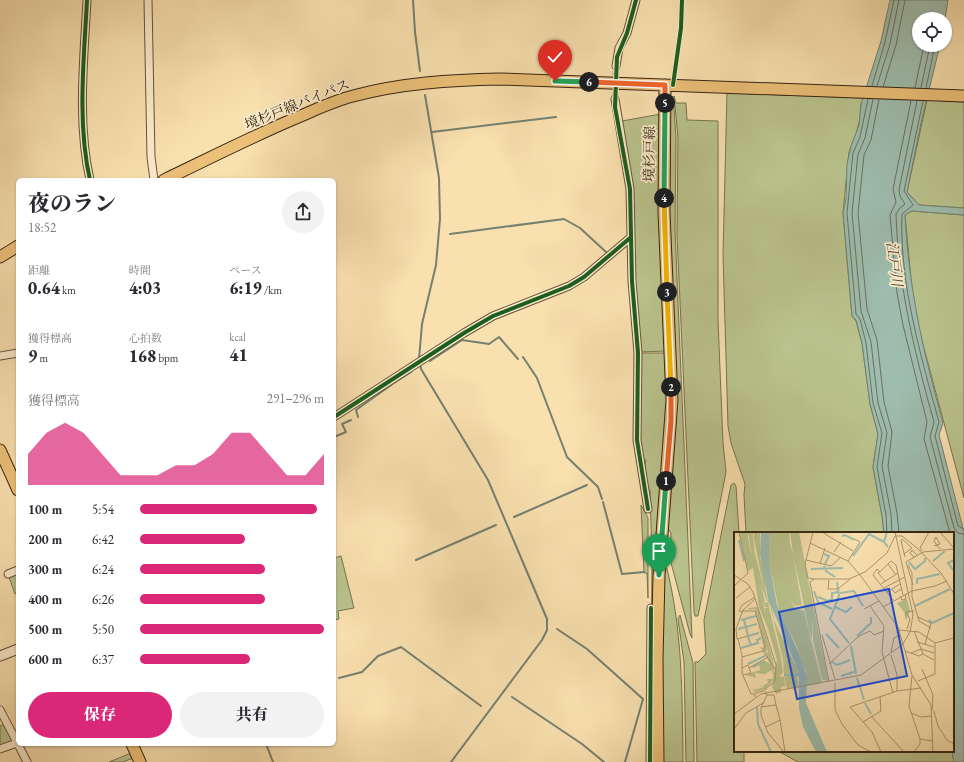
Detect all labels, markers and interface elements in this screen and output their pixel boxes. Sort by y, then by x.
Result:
map controls [912,12,952,52]
button: locate [912,12,952,52]
pin [538,40,572,81]
icon: check [544,46,566,68]
pin: 6 [579,72,599,92]
street label: 境杉戸線バイパス [242,75,352,133]
text: 6 [586,75,592,89]
pin: 5 [655,93,675,113]
text: 5 [662,96,668,110]
street label: 境杉戸線 [640,126,658,182]
pin: 4 [654,188,674,208]
text: 夜のラン [28,189,116,218]
button: share [282,191,324,233]
text: 4 [661,191,667,205]
text: 18:52 [28,219,56,236]
water label: 江戸川 [883,241,907,289]
text: 距離 [28,263,50,277]
text: 時間 [129,263,151,277]
text: ペース [229,263,262,277]
text: 0.64 [28,277,60,299]
text: 4:03 [129,277,161,299]
text: 6:19 [229,277,262,299]
pin: 3 [657,282,677,302]
text: km [60,283,76,297]
text: /km [262,283,282,297]
text: 3 [664,285,670,299]
text: kcal [229,330,246,344]
text: 獲得標高 [28,331,72,345]
text: 心拍数 [129,331,162,345]
text: 41 [229,344,248,366]
text: 9 [28,345,37,367]
text: 168 [129,345,156,367]
text: m [37,351,48,365]
text: bpm [156,351,178,365]
pin: 2 [661,377,681,397]
text: 2 [668,380,674,394]
text: 291–296 m [267,390,324,407]
text: 獲得標高 [28,392,80,409]
pin: 1 [656,471,676,491]
text: 1 [663,474,669,488]
text: 100 m [28,501,62,518]
text: 5:54 [92,501,114,518]
text: 200 m [28,531,62,548]
text: 6:42 [92,531,114,548]
inset map [734,532,954,752]
pin [642,534,676,575]
icon: arrive [648,540,670,562]
text: 300 m [28,561,62,578]
text: 6:24 [92,561,114,578]
text: 400 m [28,591,62,608]
text: 6:26 [92,591,114,608]
text: 500 m [28,621,62,638]
text: 5:50 [92,621,114,638]
text: 600 m [28,651,62,668]
text: 6:37 [92,651,114,668]
button: 保存 [28,692,172,738]
button: 共有 [180,692,324,738]

